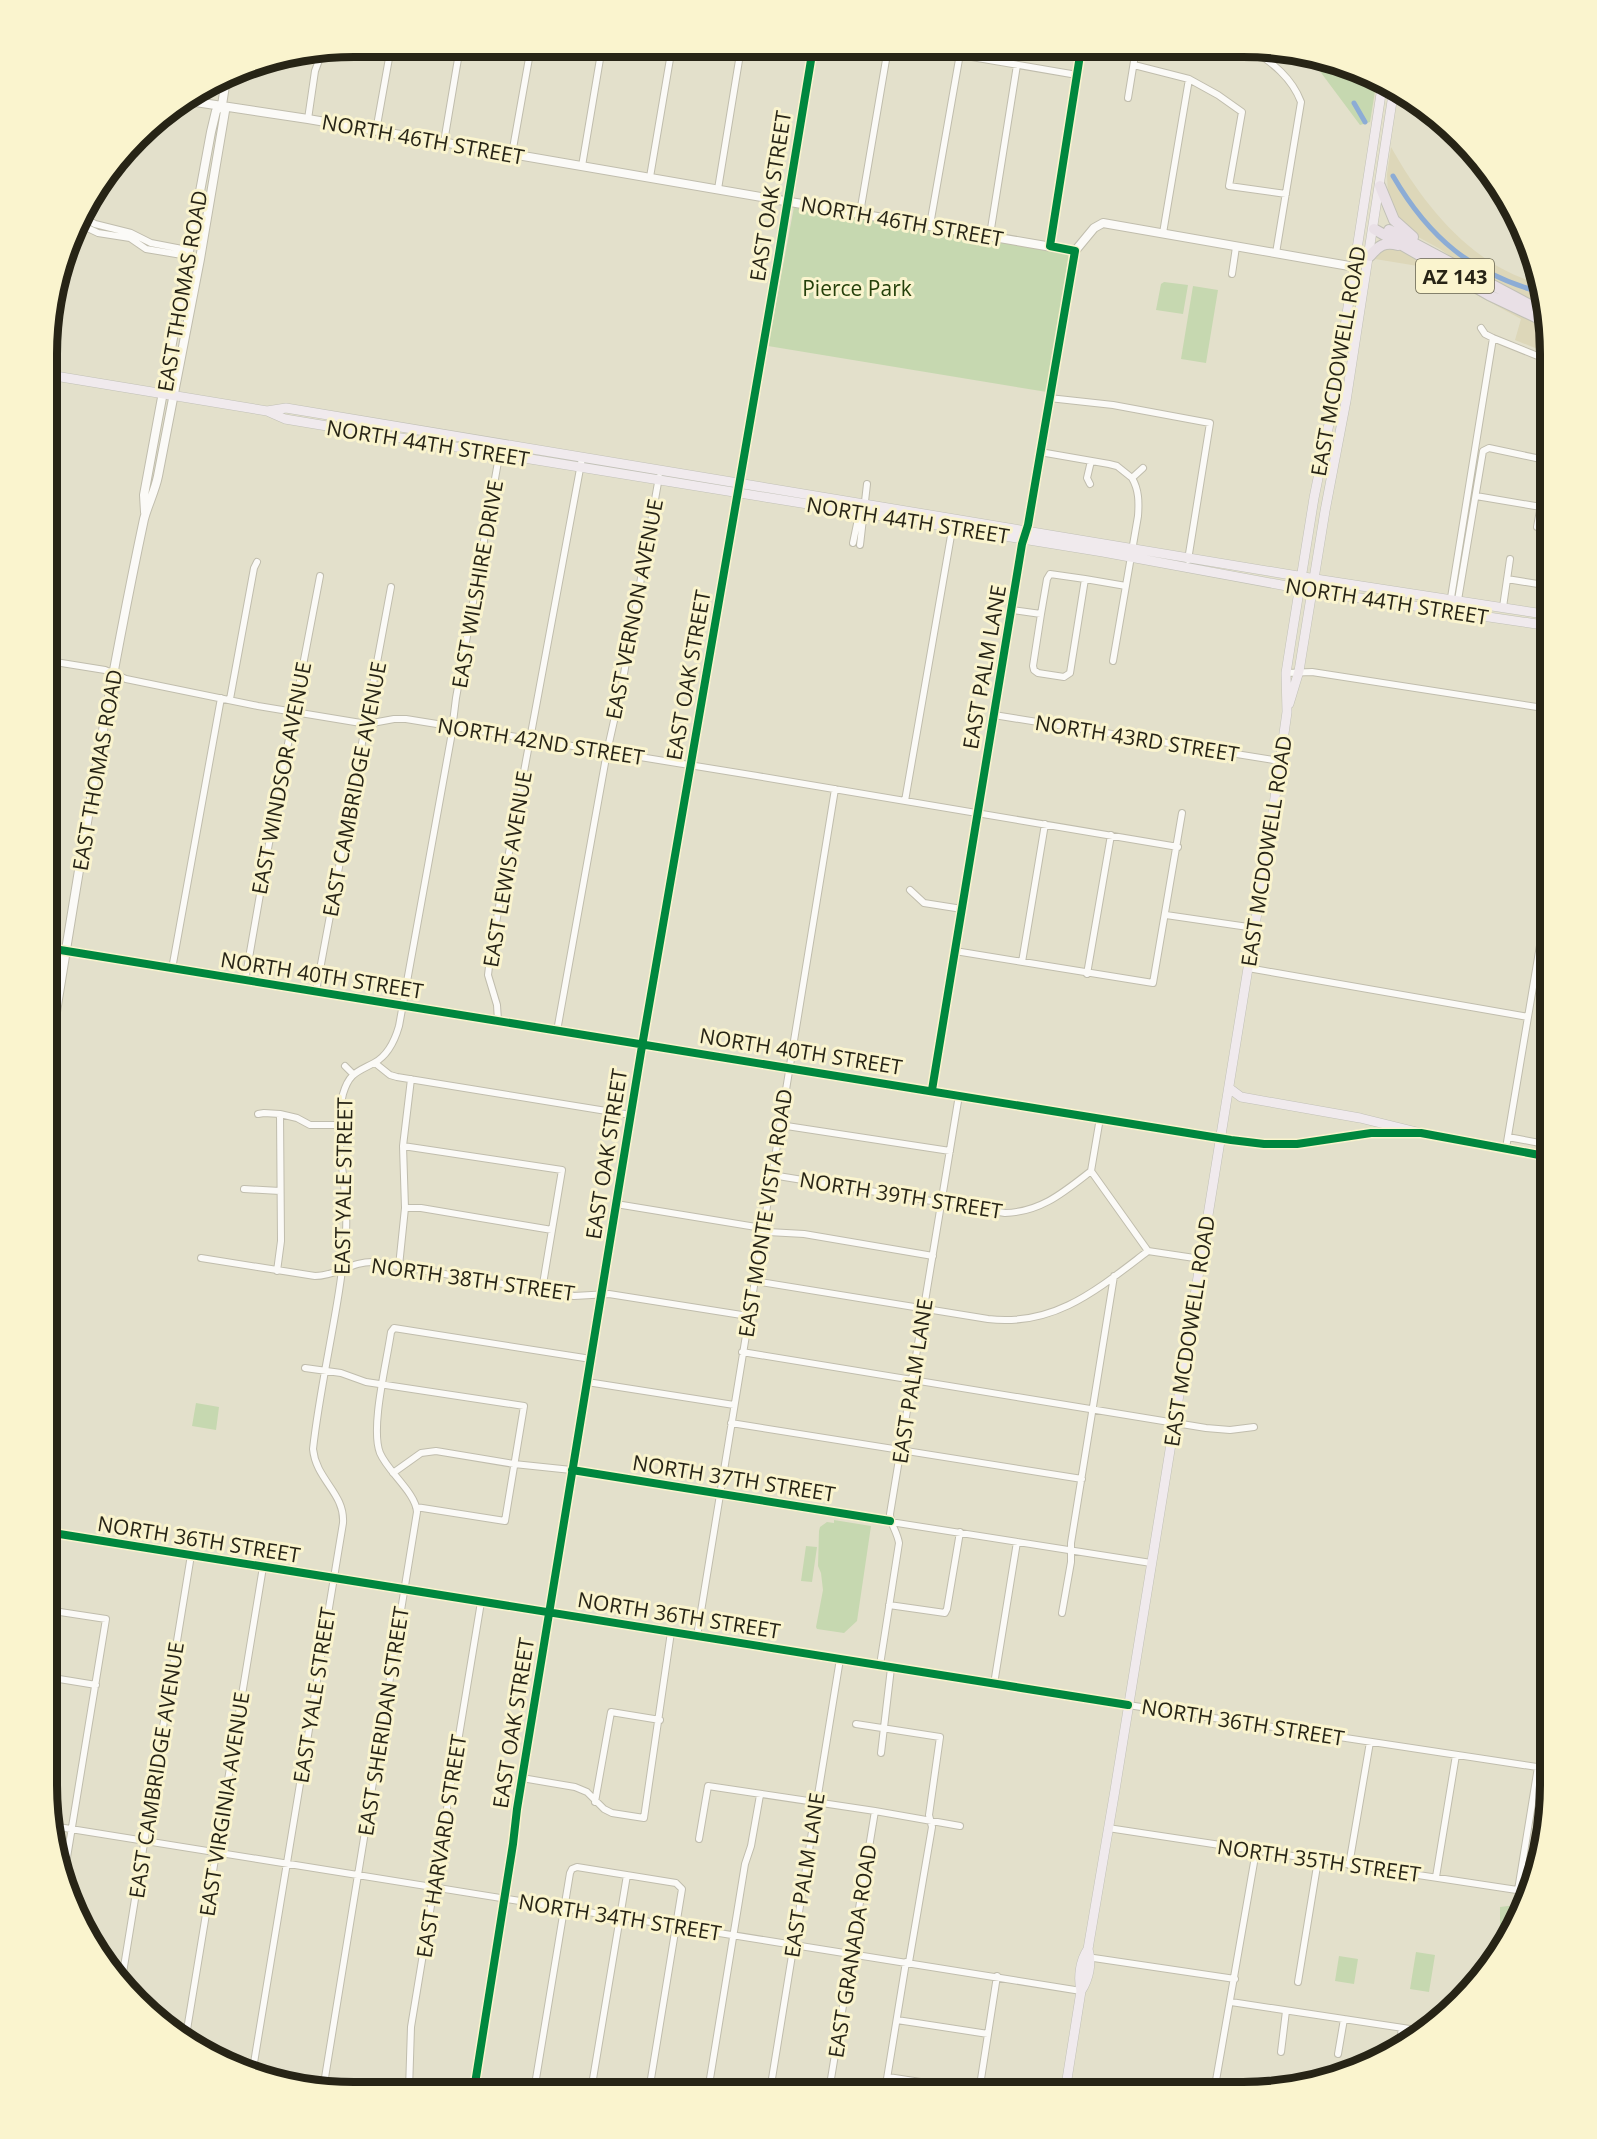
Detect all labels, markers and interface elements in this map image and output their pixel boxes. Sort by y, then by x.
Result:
street label: NORTH 46TH STREET [320,107,527,171]
street label: EAST OAK STREET [743,108,797,283]
street label: EAST THOMAS ROAD [151,188,213,394]
street label: NORTH 46TH STREET [799,189,1006,253]
street label: EAST MCDOWELL ROAD [1304,244,1372,478]
road number: AZ 143 [1416,259,1494,293]
park label: Pierce Park [802,274,912,302]
street label: NORTH 44TH STREET [325,413,532,473]
street label: EAST WILSHIRE DRIVE [445,478,509,690]
street label: NORTH 44TH STREET [805,490,1012,550]
street label: EAST VERNON AVENUE [599,496,669,722]
street label: NORTH 44TH STREET [1284,571,1491,631]
street label: EAST PALM LANE [956,583,1012,751]
street label: EAST OAK STREET [659,587,717,762]
street label: EAST WINDSOR AVENUE [245,659,317,897]
street label: EAST CAMBRIDGE AVENUE [316,659,392,919]
street label: EAST THOMAS ROAD [66,667,128,873]
street label: NORTH 43RD STREET [1033,708,1241,768]
street label: NORTH 42ND STREET [436,711,647,771]
street label: EAST MCDOWELL ROAD [1234,734,1298,968]
street label: EAST LEWIS AVENUE [476,769,538,969]
street label: NORTH 40TH STREET [219,945,426,1005]
street label: NORTH 40TH STREET [698,1021,905,1081]
street label: EAST OAK STREET [579,1066,633,1241]
street label: EAST MONTE VISTA ROAD [732,1087,798,1339]
street label: EAST YALE STREET [327,1097,359,1275]
street label: NORTH 39TH STREET [798,1165,1005,1225]
street label: EAST MCDOWELL ROAD [1157,1214,1221,1448]
street label: NORTH 38TH STREET [370,1251,577,1307]
street label: EAST PALM LANE [885,1297,939,1465]
street label: NORTH 37TH STREET [631,1448,838,1508]
street label: NORTH 36TH STREET [96,1509,303,1569]
street label: NORTH 36TH STREET [576,1585,783,1645]
street label: EAST SHERIDAN STREET [351,1604,415,1838]
street label: EAST YALE STREET [286,1605,342,1785]
street label: EAST OAK STREET [486,1635,540,1810]
street label: EAST CAMBRIDGE AVENUE [122,1640,190,1900]
street label: EAST VIRGINIA AVENUE [192,1690,256,1918]
street label: NORTH 36TH STREET [1140,1692,1347,1752]
street label: EAST HARVARD STREET [410,1732,473,1960]
street label: EAST PALM LANE [777,1791,831,1959]
street label: NORTH 35TH STREET [1216,1832,1423,1888]
street label: EAST GRANADA ROAD [821,1842,883,2060]
street label: NORTH 34TH STREET [517,1887,724,1947]

